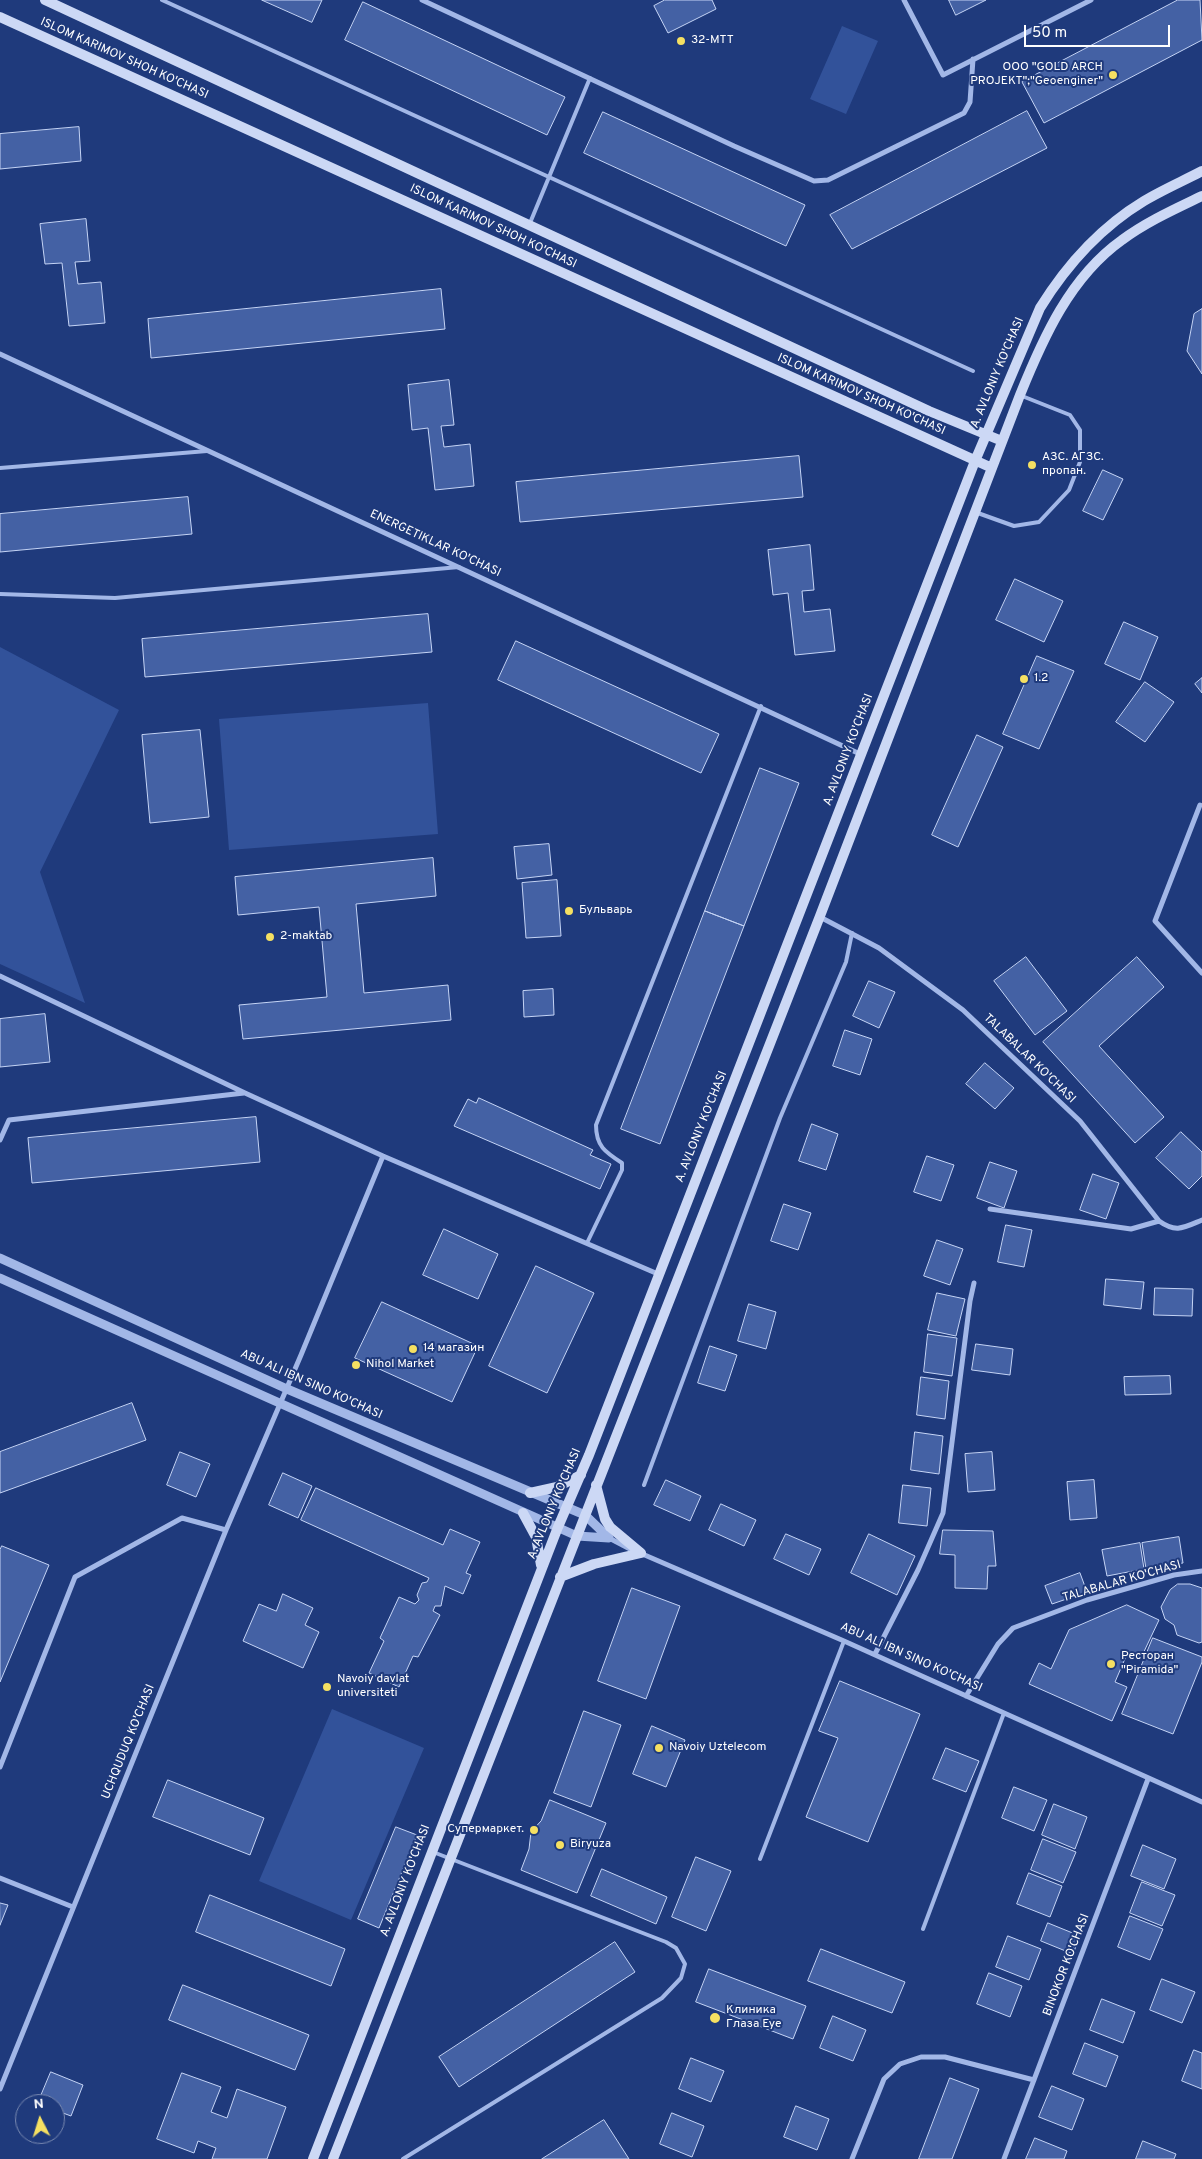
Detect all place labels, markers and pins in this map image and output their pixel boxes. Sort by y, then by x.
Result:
place label: 32-MTT [691,34,734,48]
marker: 32-MTT [675,35,687,47]
place label: ООО "GOLD ARCH PROJEKT";"Geoenginer" [970,61,1103,89]
marker: ООО "GOLD ARCH PROJEKT";"Geoenginer" [1107,69,1119,81]
place label: АЗС. АГЗС. пропан. [1042,451,1104,479]
marker: АЗС. АГЗС. пропан. [1026,459,1038,471]
place label: 1.2 [1034,672,1048,686]
marker: 1.2 [1018,673,1030,685]
place label: Бульварь [579,904,633,918]
marker: Бульварь [563,905,575,917]
place label: 2-maktab [280,930,332,944]
marker: 2-maktab [264,931,276,943]
place label: 14 магазин [423,1342,484,1356]
marker: 14 магазин [407,1343,419,1355]
place label: Nihol Market [366,1358,434,1372]
marker: Nihol Market [350,1359,362,1371]
place label: Ресторан "Piramida" [1121,1650,1178,1678]
marker: Ресторан "Piramida" [1105,1658,1117,1670]
place label: Navoiy davlat universiteti [337,1673,409,1701]
marker: Navoiy davlat universiteti [321,1681,333,1693]
place label: Navoiy Uztelecom [669,1741,766,1755]
marker: Navoiy Uztelecom [653,1742,665,1754]
place label: Супермаркет. [447,1823,524,1837]
marker: Супермаркет. [528,1824,540,1836]
place label: Biryuza [570,1838,611,1852]
marker: Biryuza [554,1839,566,1851]
place label: Клиника Глаза Eye [726,2004,782,2032]
marker: Клиника Глаза Eye [708,2011,722,2025]

